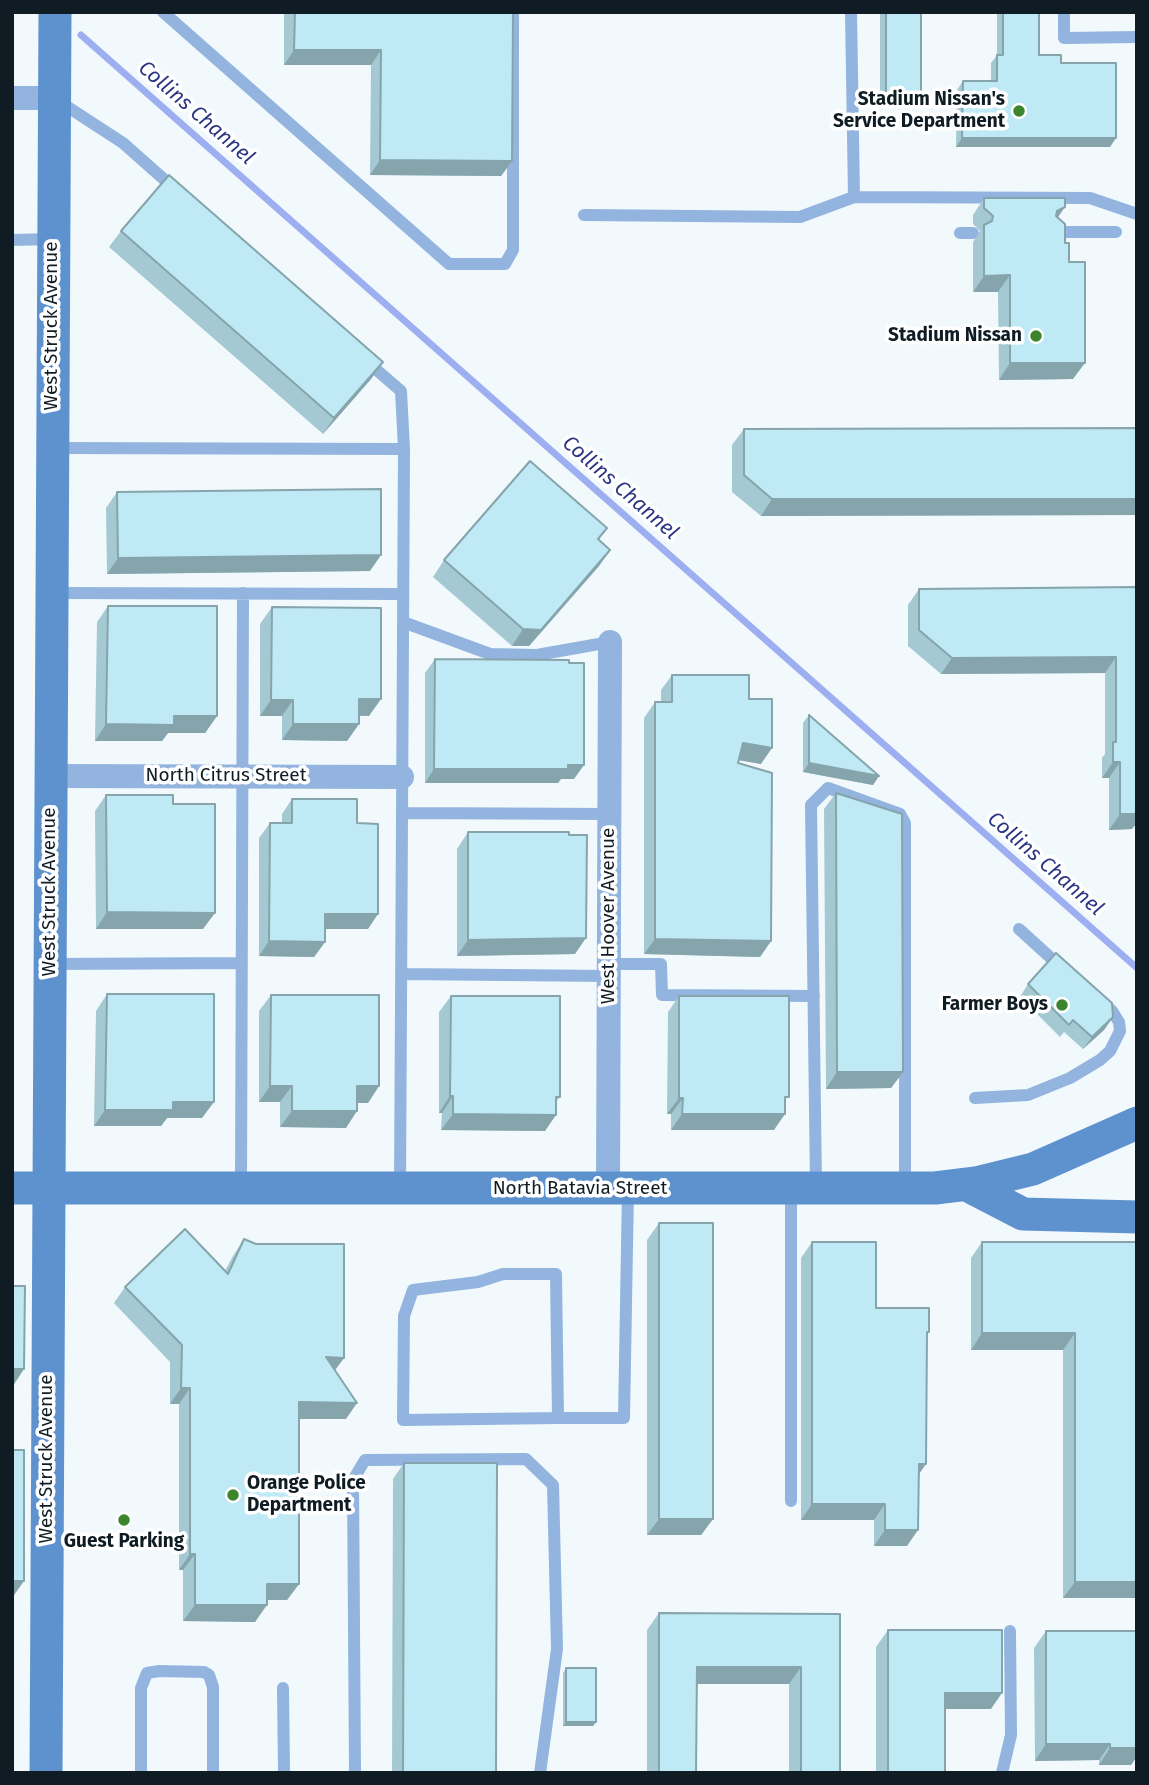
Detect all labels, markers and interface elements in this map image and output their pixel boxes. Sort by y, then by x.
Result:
water label: Collins Channel [133,56,259,170]
place label: Stadium Nissan's Service Department [833,89,1005,133]
marker: Stadium Nissan's Service Department [1011,103,1027,119]
street label: West Struck Avenue [41,241,63,411]
place label: Stadium Nissan [888,325,1022,347]
marker: Stadium Nissan [1028,328,1044,344]
water label: Collins Channel [557,431,683,545]
street label: North Citrus Street [145,765,307,787]
street label: West Struck Avenue [39,807,61,977]
water label: Collins Channel [982,807,1108,921]
street label: West Hoover Avenue [598,828,620,1004]
place label: Farmer Boys [942,994,1048,1016]
marker: Farmer Boys [1054,997,1070,1013]
street label: North Batavia Street [493,1178,667,1200]
street label: West Struck Avenue [36,1374,58,1544]
place label: Orange Police Department [247,1473,366,1517]
marker: Orange Police Department [225,1487,241,1503]
marker: Guest Parking [116,1512,132,1528]
place label: Guest Parking [64,1531,184,1553]

